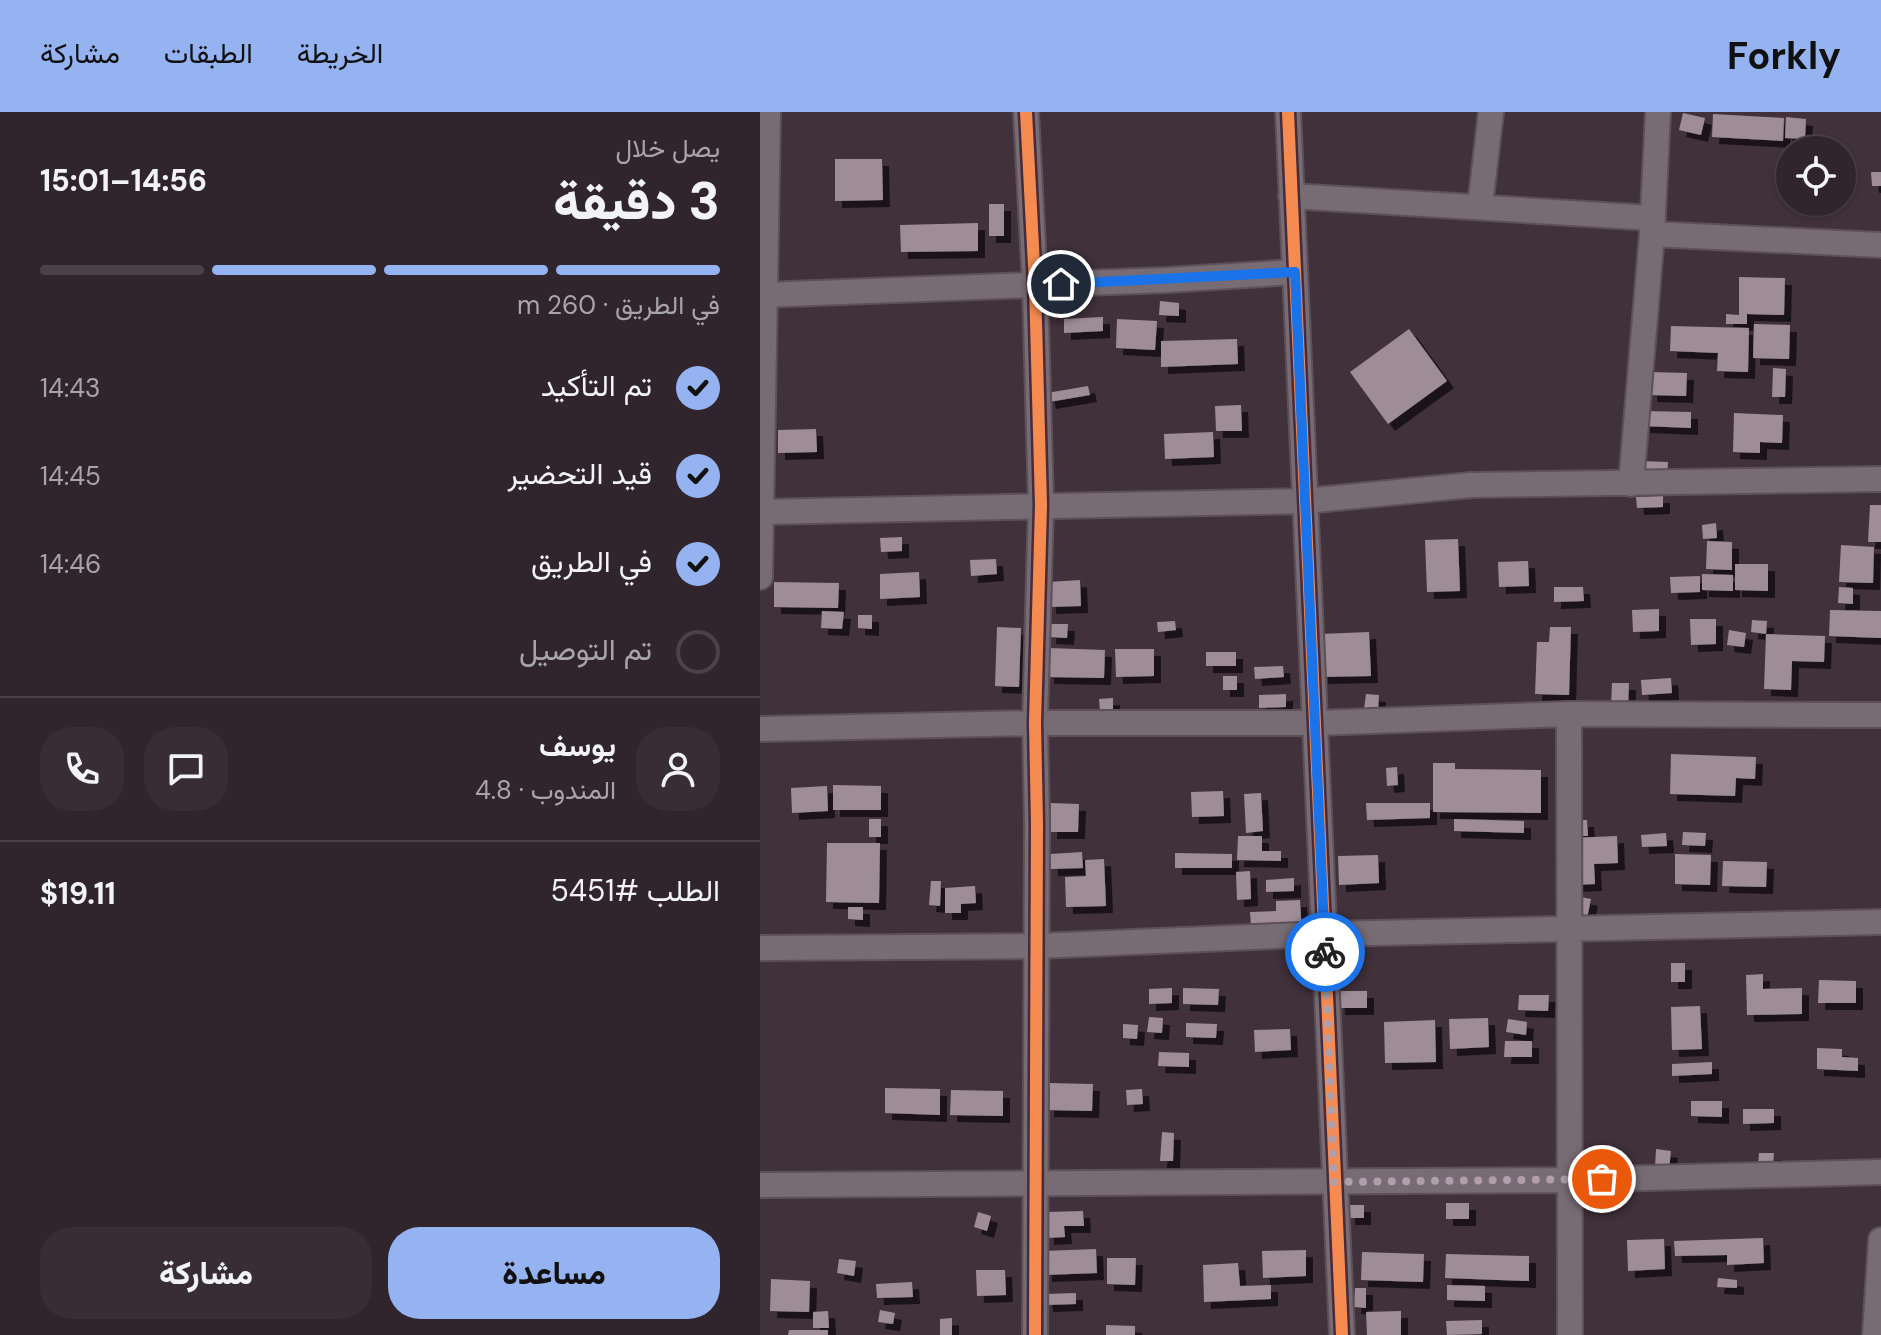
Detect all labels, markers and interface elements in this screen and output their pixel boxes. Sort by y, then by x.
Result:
text: Forkly [1727,31,1841,81]
text: مشاركة [40,35,120,72]
text: الطبقات [164,35,253,72]
text: الخريطة [297,35,383,72]
text: يصل خلال [615,131,720,165]
map controls [1776,136,1856,216]
button: locate [1776,136,1856,216]
text: 14:56–15:01 [40,161,207,200]
text: 3 دقيقة [553,167,720,235]
pin [1027,250,1095,318]
icon: home [1039,262,1083,306]
text: في الطريق · 260 m [517,288,720,322]
text: تم التأكيد [541,366,652,405]
icon: check [676,366,720,410]
text: 14:43 [40,371,100,405]
text: قيد التحضير [507,454,652,493]
icon: check [676,454,720,498]
text: 14:45 [40,459,101,493]
text: في الطريق [531,542,652,581]
icon: check [676,542,720,586]
text: 14:46 [40,547,101,581]
text: تم التوصيل [519,630,652,669]
text: يوسف [539,726,616,765]
button: phone [40,727,124,811]
button: chat [144,727,228,811]
button: person [636,727,720,811]
text: المندوب · 4.8 [475,773,616,807]
text: الطلب #5451 [550,871,720,910]
text: $19.11 [40,874,116,913]
courier [1285,912,1365,992]
icon: bike [1303,930,1347,974]
pin [1568,1145,1636,1213]
icon: bag [1580,1157,1624,1201]
button: مشاركة [40,1227,372,1319]
button: مساعدة [388,1227,720,1319]

